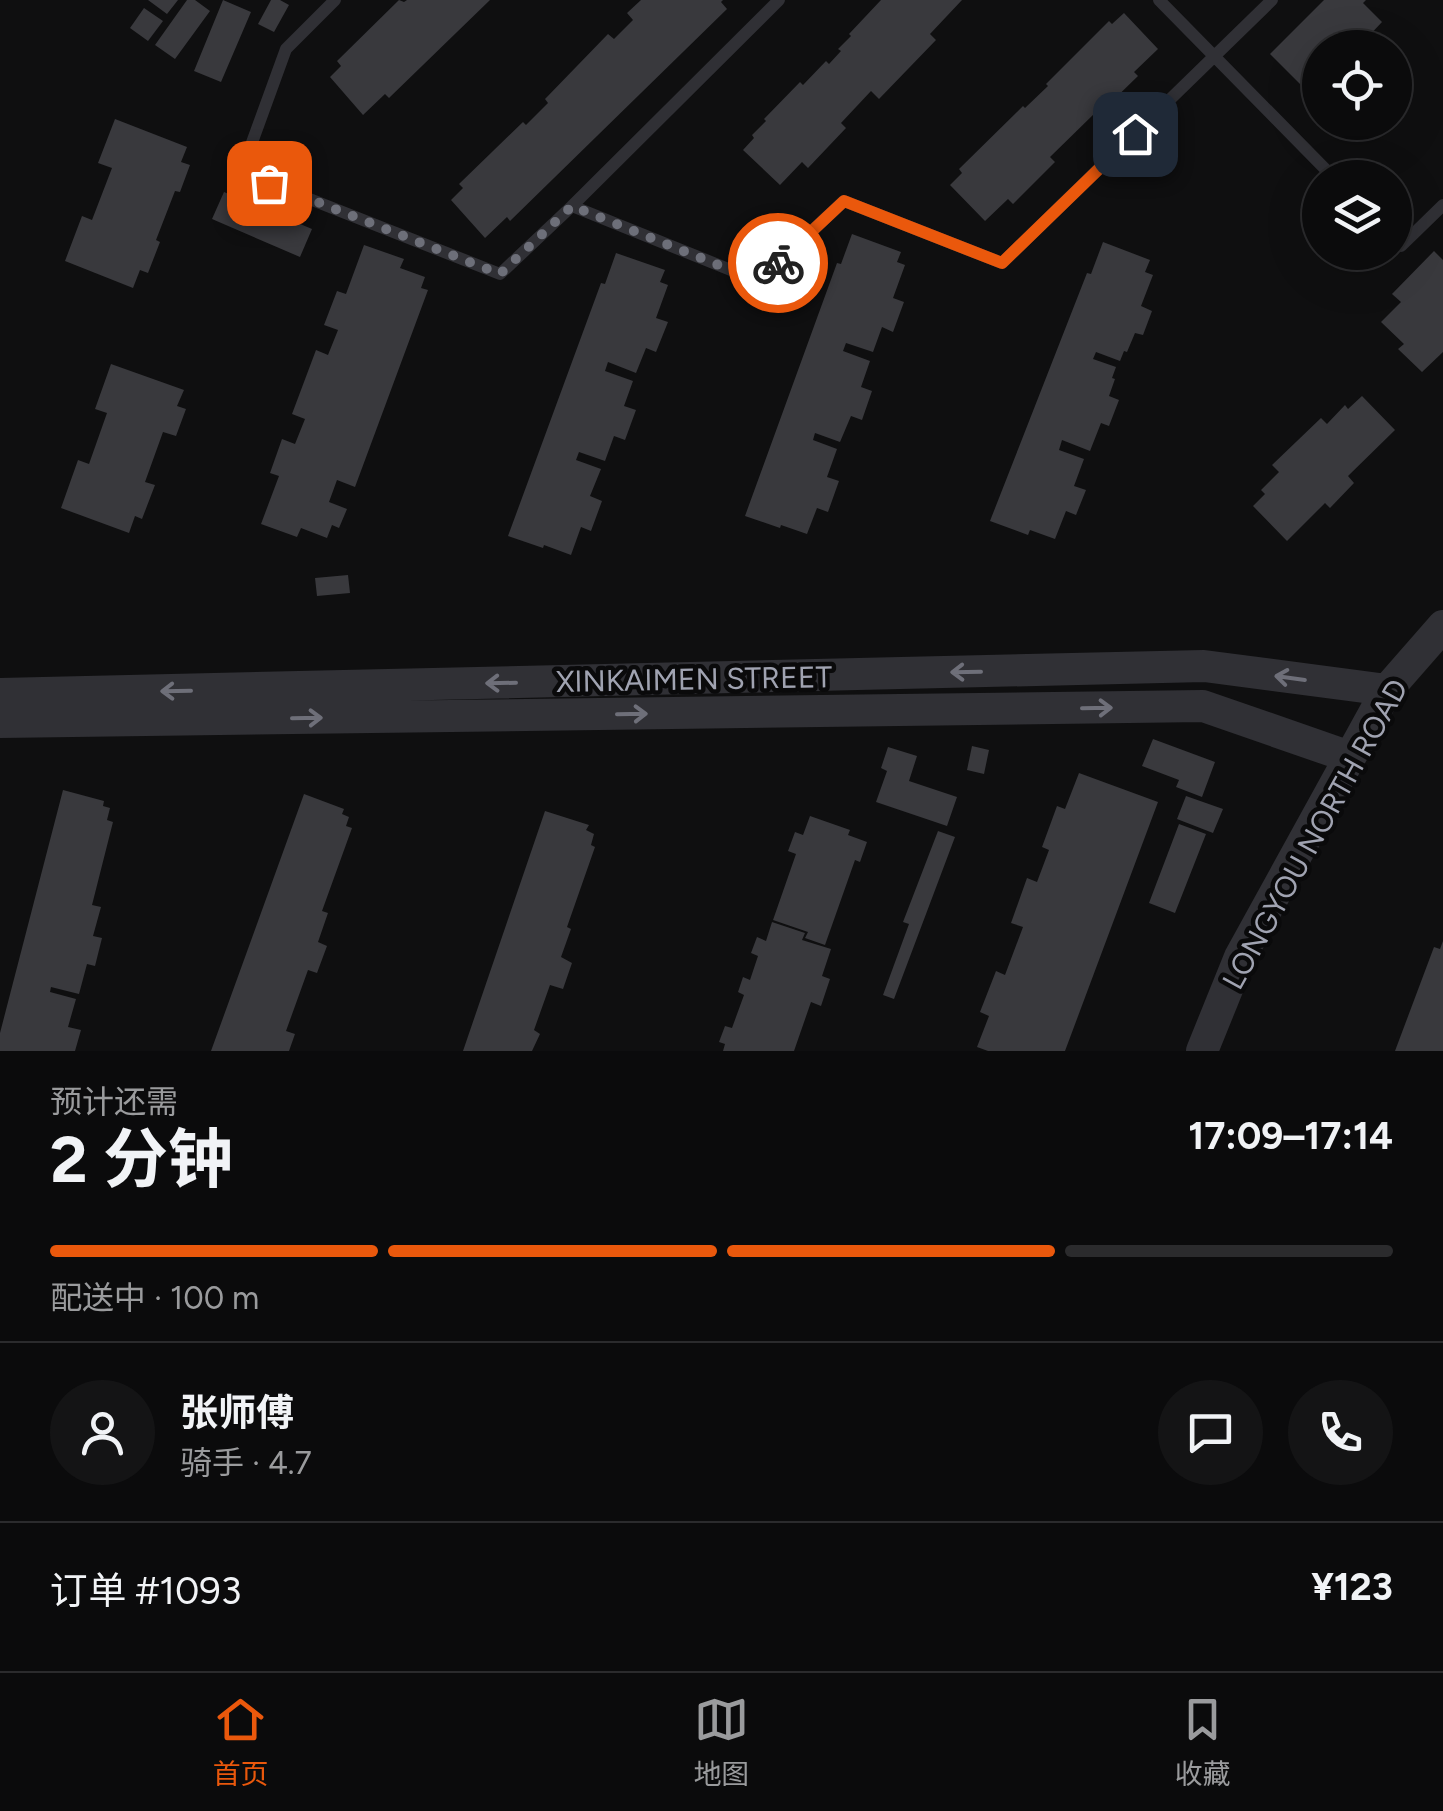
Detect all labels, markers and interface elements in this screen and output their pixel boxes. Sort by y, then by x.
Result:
map controls [1302,30,1412,270]
button: locate [1302,30,1412,140]
pin [1093,92,1178,177]
icon: home [1108,107,1163,162]
pin [227,141,312,226]
icon: bag [242,156,297,211]
button: layers [1302,160,1412,270]
courier [728,213,828,313]
icon: bike [751,236,806,291]
street label: XINKAIMEN STREET [556,658,833,700]
one-way arrow [951,662,984,682]
one-way arrow [1275,668,1307,686]
street label: LONGYOU NORTH ROAD [1214,672,1416,996]
one-way arrow [486,674,518,693]
one-way arrow [161,682,194,700]
one-way arrow [1080,698,1113,718]
one-way arrow [616,704,648,724]
one-way arrow [290,708,323,728]
text: 预计还需 [50,1083,178,1121]
text: 17:09–17:14 [1188,1113,1393,1159]
text: 2 分钟 [50,1120,233,1198]
text: 配送中 · 100 m [50,1279,259,1317]
button: person [50,1380,155,1485]
button: chat [1158,1380,1263,1485]
button: phone [1288,1380,1393,1485]
text: 张师傅 [180,1390,294,1436]
text: 骑手 · 4.7 [180,1444,312,1482]
text: ¥123 [1311,1564,1393,1610]
text: 订单 #1093 [50,1568,242,1614]
tab: 首页 [212,1692,269,1792]
tab: 地图 [693,1692,750,1792]
tab: 收藏 [1174,1692,1231,1792]

